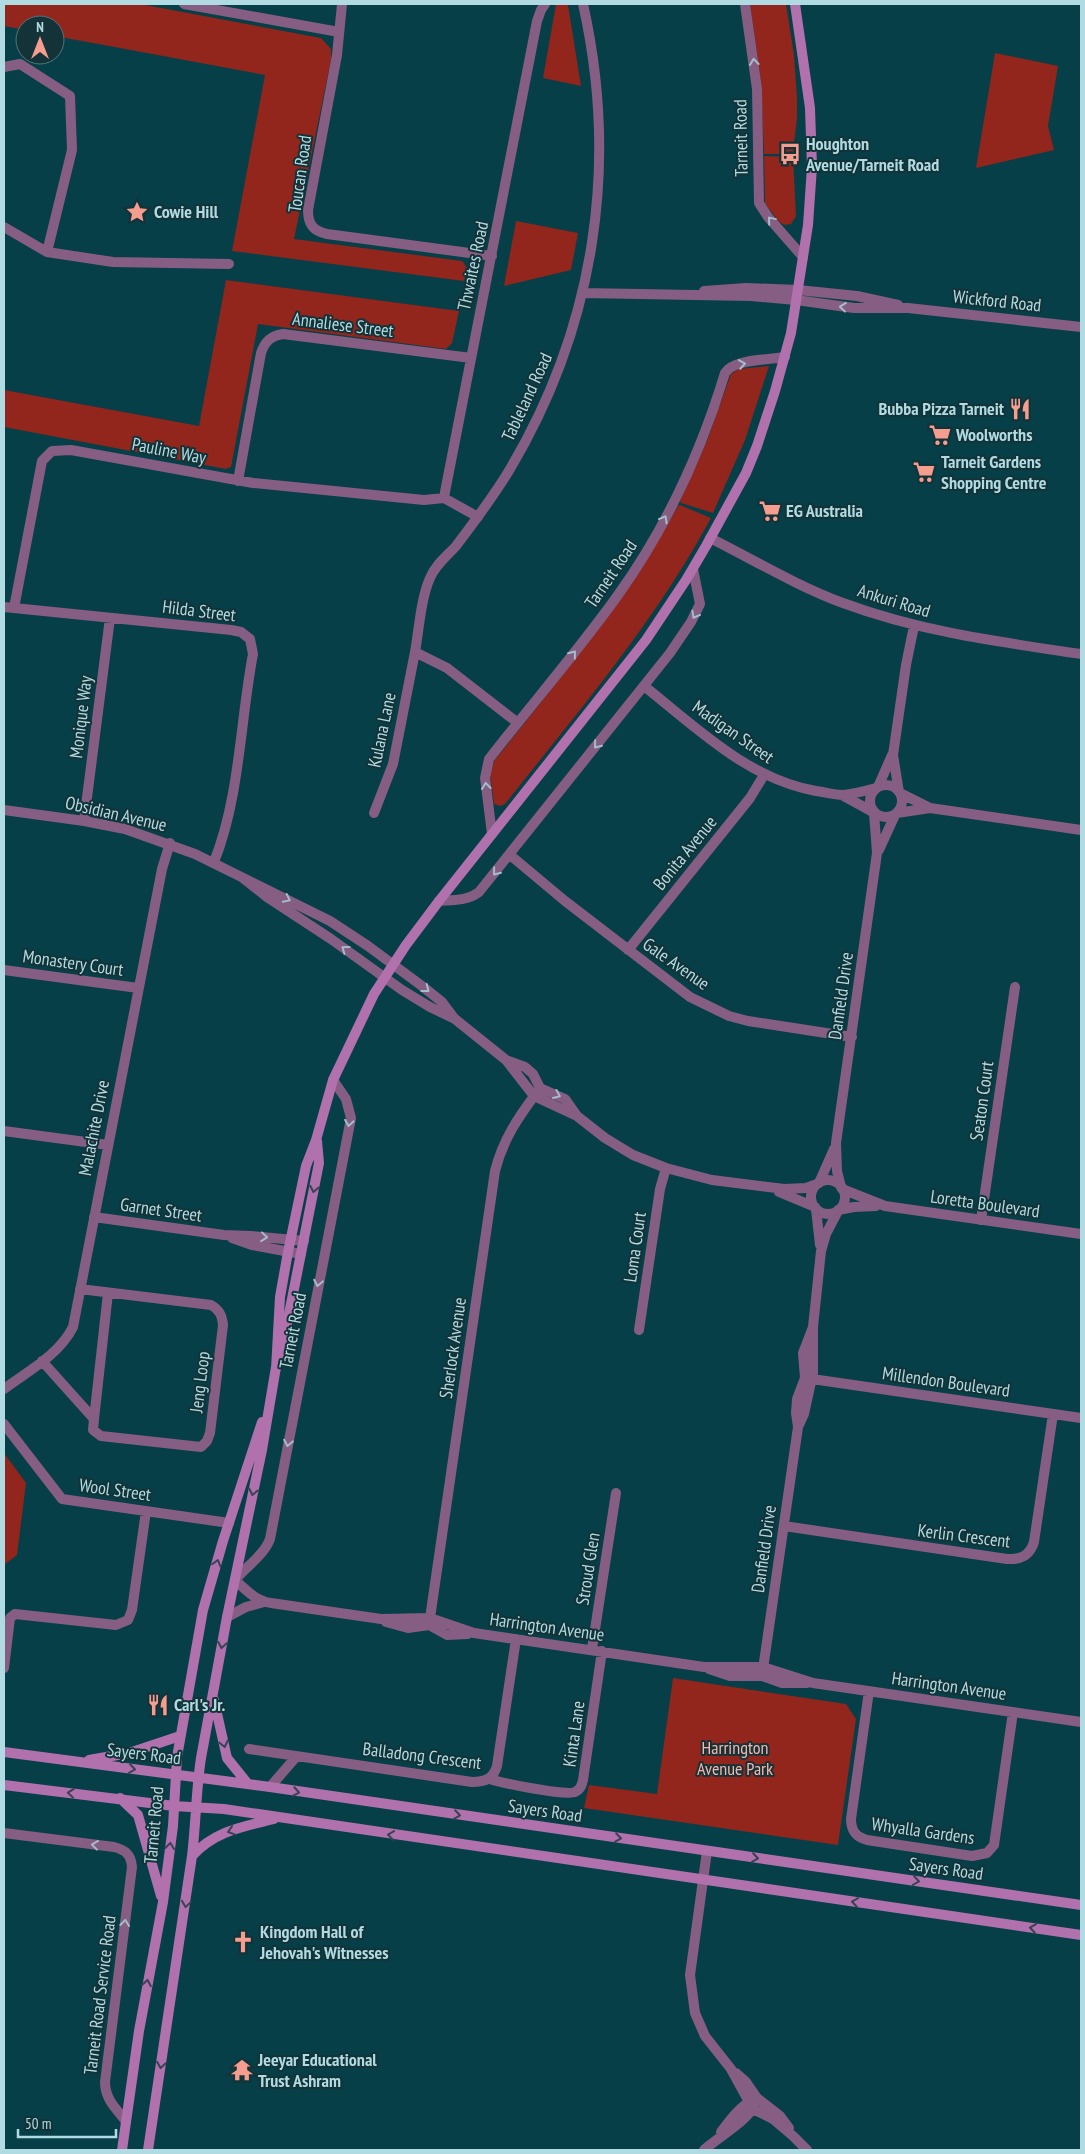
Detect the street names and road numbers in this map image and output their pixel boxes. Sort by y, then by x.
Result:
street label: Tarneit Road [728,99,753,177]
street label: Toucan Road [283,134,316,214]
street label: Thwaites Road [452,219,493,313]
street label: Wickford Road [952,284,1042,317]
street label: Annaliese Street [291,307,395,342]
street label: Tableland Road [496,349,557,445]
street label: Pauline Way [130,432,208,469]
street label: Tarneit Road [579,535,642,612]
street label: Ankuri Road [855,579,933,622]
street label: Hilda Street [161,595,237,626]
street label: Monique Way [64,674,97,760]
street label: Kulana Lane [362,690,401,770]
street label: Madigan Street [688,695,779,768]
street label: Obsidian Avenue [63,791,169,836]
street label: Bonita Avenue [648,811,722,895]
street label: Gale Avenue [638,932,714,995]
street label: Monastery Court [21,944,125,981]
street label: Danfield Drive [823,951,858,1041]
street label: Seaton Court [965,1060,998,1142]
street label: Malachite Drive [73,1078,114,1178]
street label: Loretta Boulevard [929,1184,1041,1223]
street label: Garnet Street [119,1192,203,1227]
street label: Loma Court [618,1210,651,1284]
street label: Tarneit Road [274,1291,311,1371]
street label: Sherlock Avenue [434,1296,471,1400]
street label: Jeng Loop [184,1350,215,1415]
street label: Millendon Boulevard [881,1361,1011,1402]
street label: Wool Street [78,1473,152,1506]
street label: Danfield Drive [746,1504,781,1594]
street label: Kerlin Crescent [916,1518,1012,1553]
street label: Stroud Glen [570,1531,605,1607]
street label: Harrington Avenue [488,1607,606,1646]
street label: Harrington Avenue [890,1666,1008,1705]
street label: Kinta Lane [557,1699,590,1768]
street label: Balladong Crescent [362,1737,483,1774]
street label: Sayers Road [106,1738,183,1769]
street label: Tarneit Road [139,1785,168,1864]
street label: Sayers Road [507,1794,584,1827]
street label: Whyalla Gardens [870,1812,976,1849]
street label: Sayers Road [908,1852,985,1885]
street label: Tarneit Road Service Road [78,1914,121,2076]

